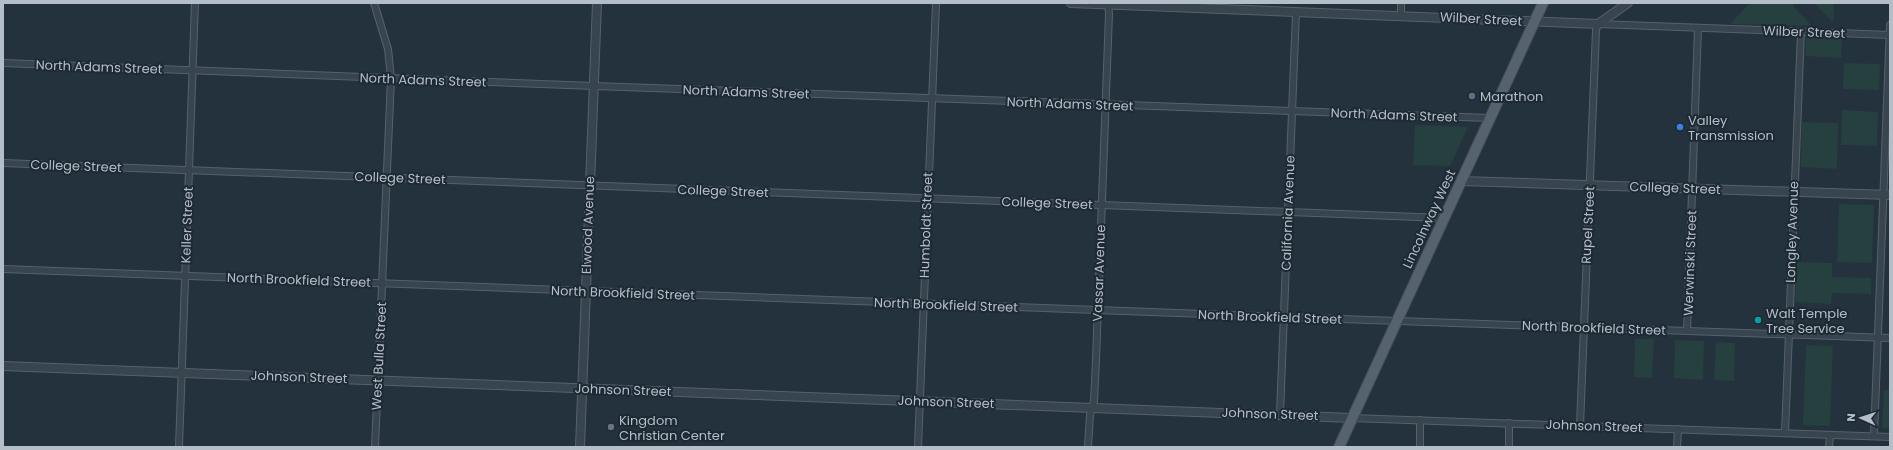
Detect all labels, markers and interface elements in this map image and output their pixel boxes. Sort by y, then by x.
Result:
street label: Wilber Street [1439,7,1523,31]
street label: Wilber Street [1763,21,1846,43]
street label: North Adams Street [35,55,163,79]
street label: North Adams Street [359,68,487,92]
street label: North Adams Street [682,80,810,104]
place label: Marathon [1480,87,1543,106]
marker: Marathon [1467,91,1477,101]
street label: North Adams Street [1006,92,1134,116]
street label: North Adams Street [1330,103,1458,127]
place label: Valley Transmission [1688,111,1774,145]
marker: Valley Transmission [1675,122,1685,132]
street label: College Street [30,155,122,177]
street label: California Avenue [1276,155,1300,271]
street label: Lincolnway West [1398,166,1460,272]
street label: College Street [354,167,446,189]
street label: Humboldt Street [915,171,937,278]
street label: Elwood Avenue [577,176,599,274]
street label: College Street [1629,177,1721,199]
street label: College Street [677,180,769,202]
street label: Longley Avenue [1781,181,1803,283]
street label: Rupel Street [1576,185,1600,264]
street label: Keller Street [176,186,198,264]
street label: College Street [1001,192,1093,214]
street label: Werwinski Street [1679,209,1701,316]
street label: Vassar Avenue [1088,224,1110,322]
street label: North Brookfield Street [227,268,372,292]
street label: North Brookfield Street [551,281,696,305]
street label: North Brookfield Street [874,293,1019,317]
street label: West Bulla Street [367,301,391,411]
place label: Walt Temple Tree Service [1766,304,1847,338]
street label: North Brookfield Street [1198,305,1343,329]
marker: Walt Temple Tree Service [1753,315,1763,325]
street label: North Brookfield Street [1522,316,1667,340]
street label: Johnson Street [250,366,348,388]
street label: Johnson Street [574,379,672,401]
street label: Johnson Street [897,391,995,413]
north arrow [1841,398,1881,438]
street label: Johnson Street [1221,403,1319,425]
place label: Kingdom Christian Center [619,411,725,445]
text: N [1843,413,1859,422]
street label: Johnson Street [1545,415,1643,437]
marker: Kingdom Christian Center [606,422,616,432]

